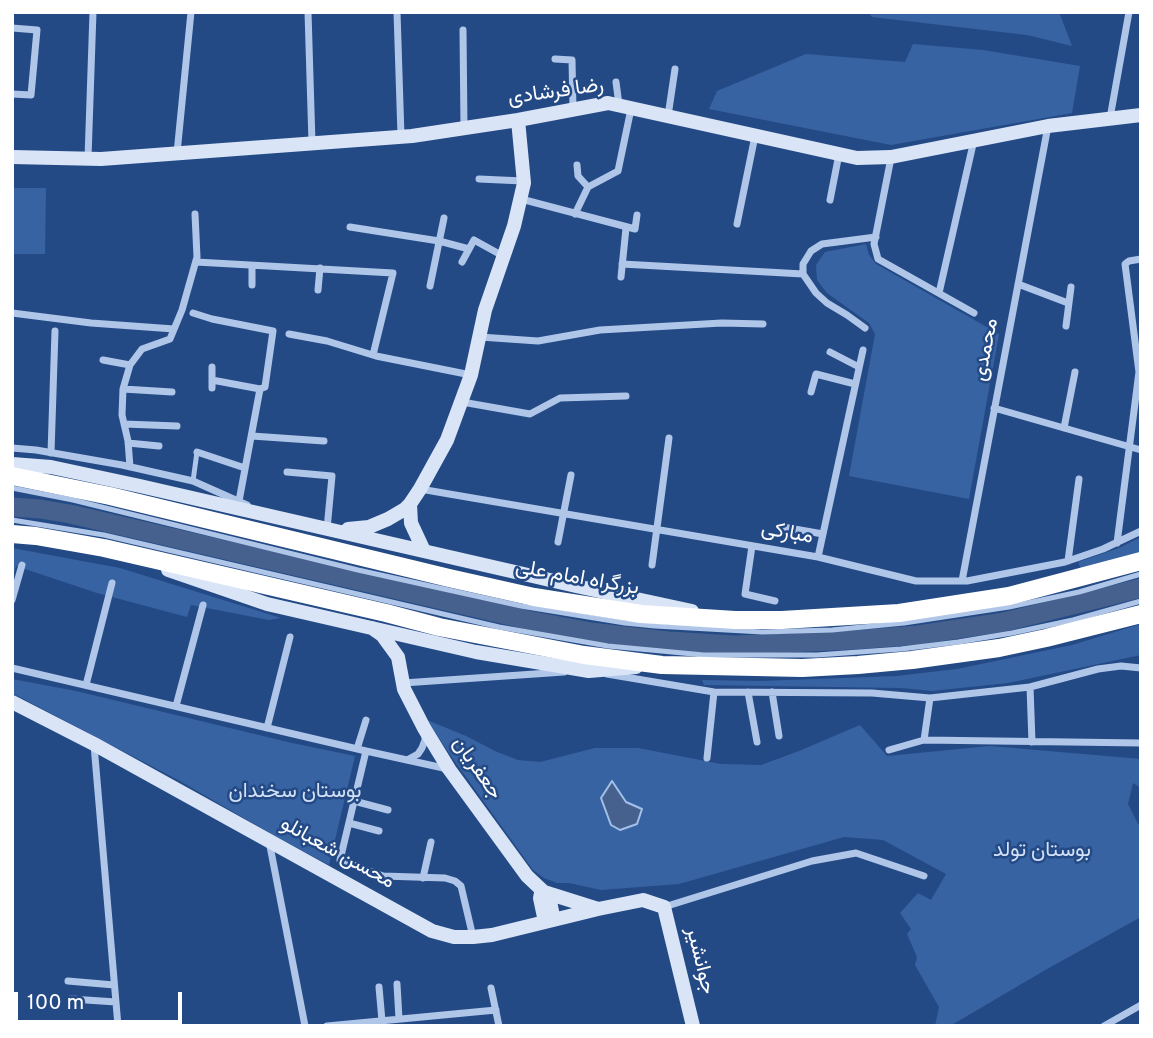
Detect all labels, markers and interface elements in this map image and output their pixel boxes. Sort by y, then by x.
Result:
street label: رضا فرشادی [506,74,606,112]
street label: محمدی [969,316,1005,384]
street label: مبارکی [759,517,815,551]
street label: بزرگراه امام علی [513,556,641,602]
street label: جعفریان [445,733,507,805]
park label: بوستان سخندان [229,780,361,806]
street label: محسن شعبانلو [275,812,399,896]
park label: بوستان تولد [993,839,1091,865]
street label: جوانشیر [678,925,720,997]
scale bar [18,978,186,1022]
text: 100 m [27,990,84,1017]

